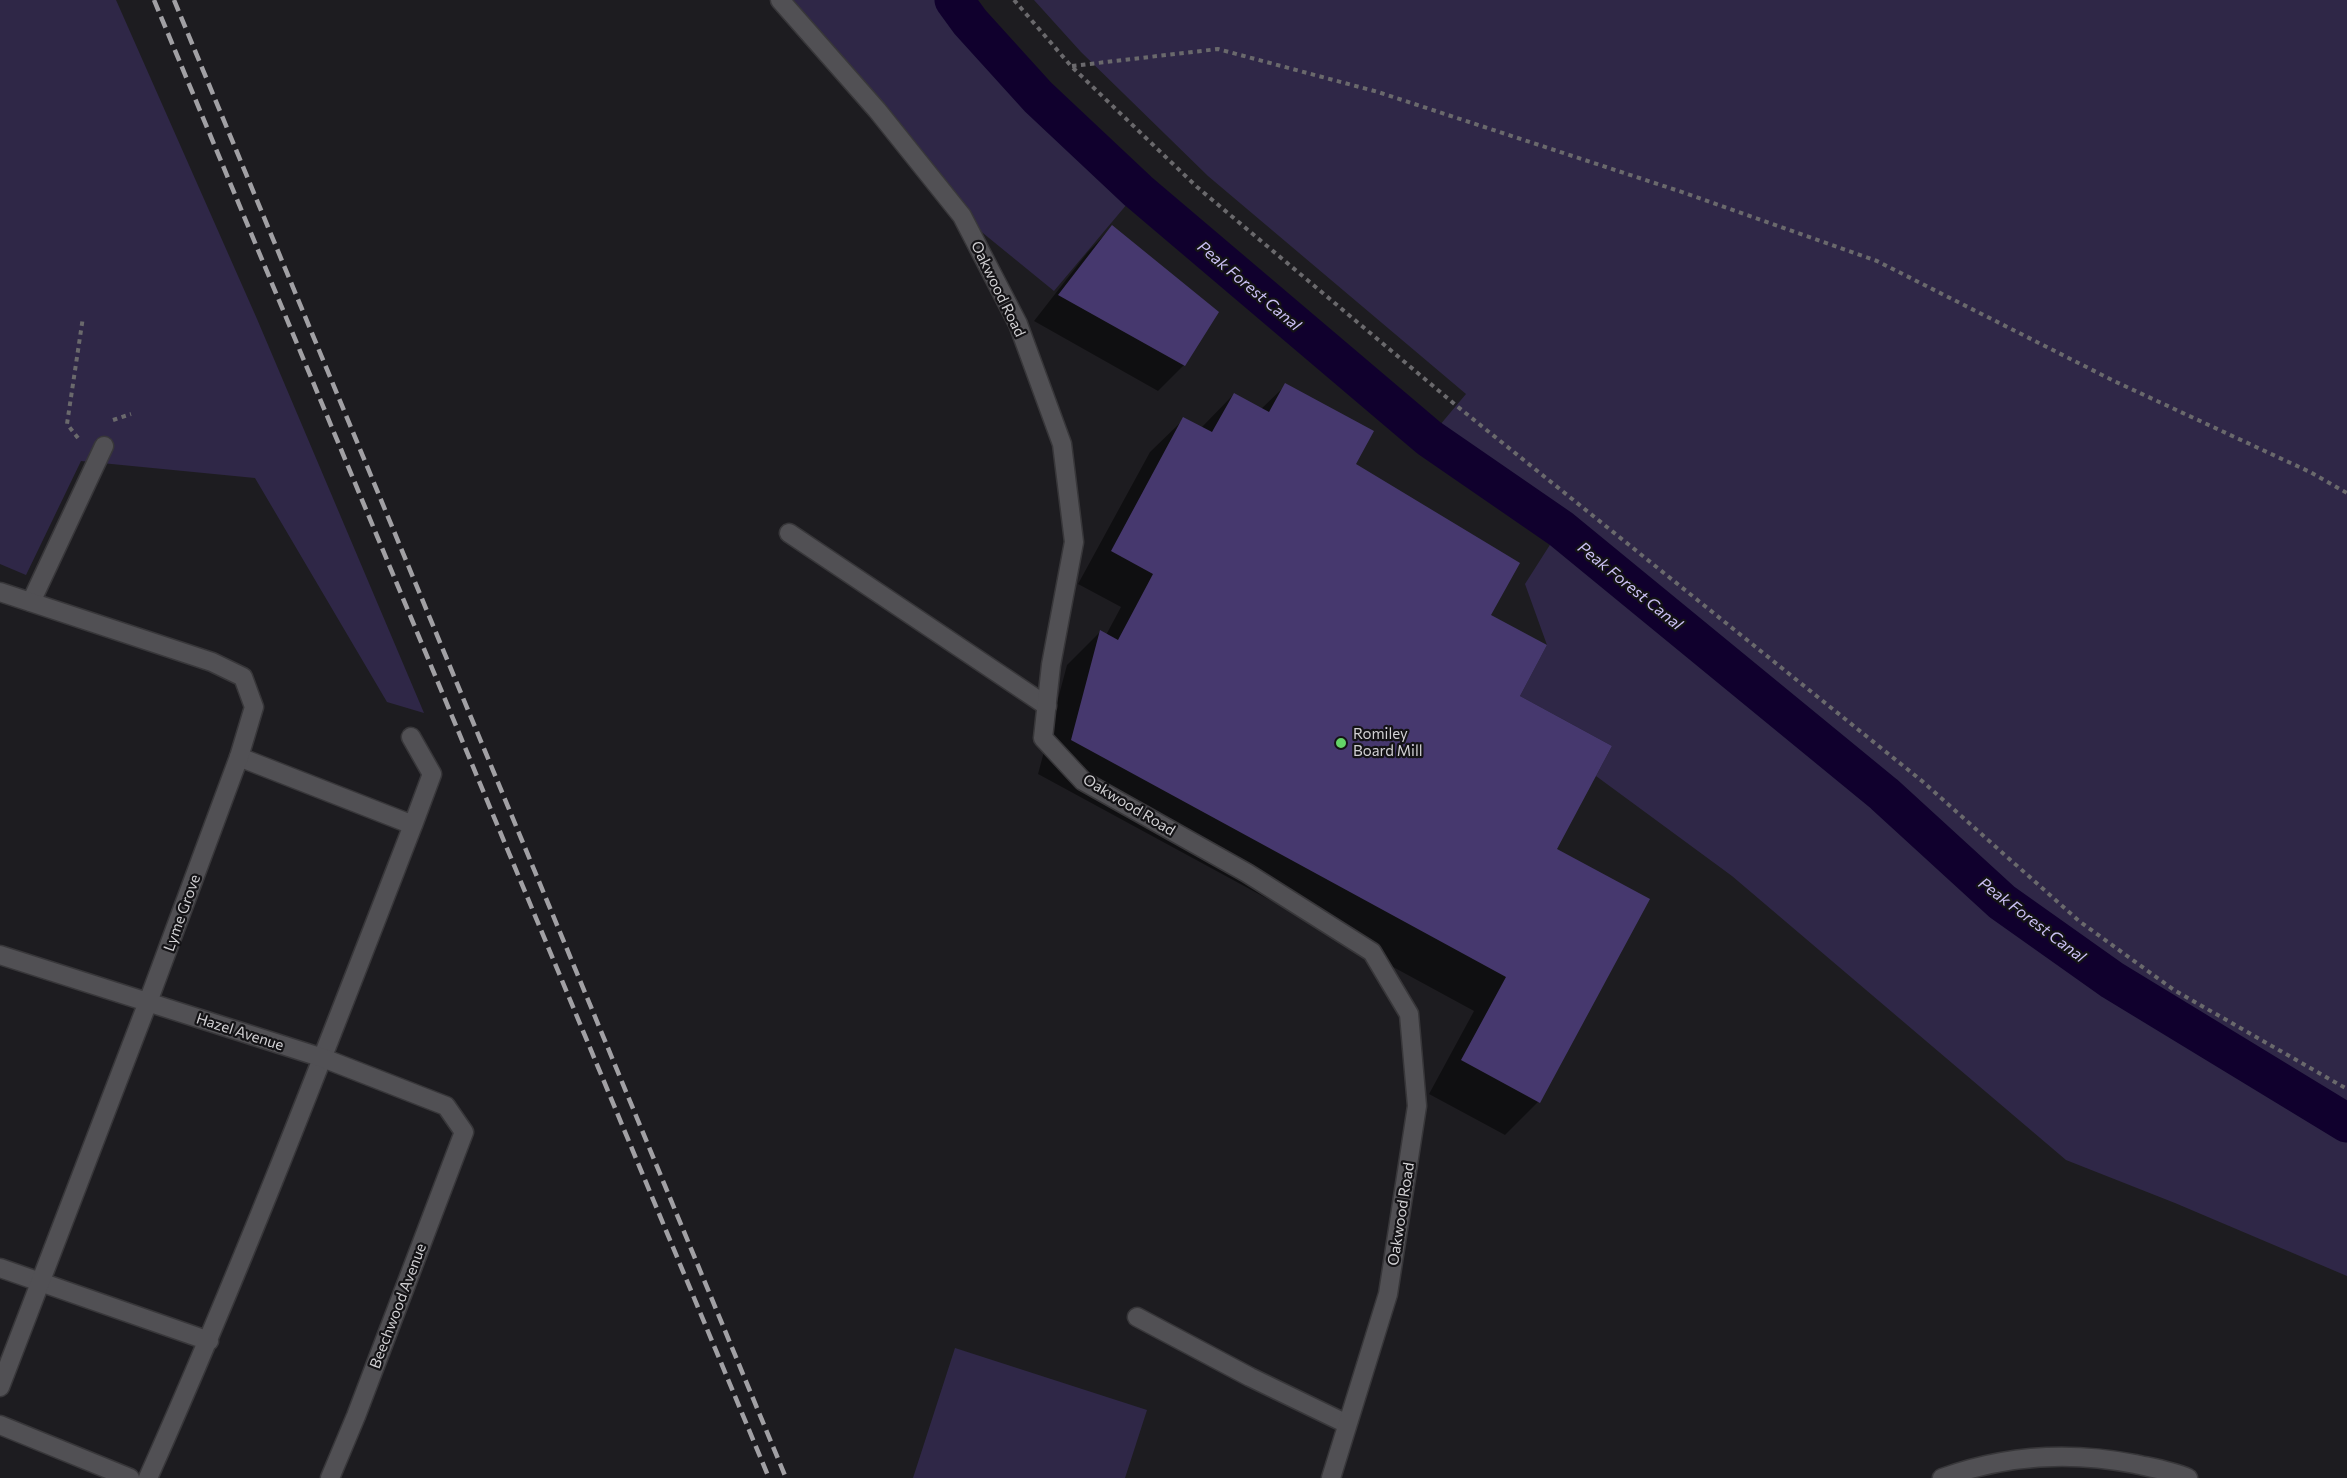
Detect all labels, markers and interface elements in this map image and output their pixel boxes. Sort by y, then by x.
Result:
water label: Peak Forest Canal [1193,237,1305,335]
street label: Oakwood Road [967,238,1029,340]
water label: Peak Forest Canal [1574,538,1686,634]
place label: Romiley Board Mill [1353,725,1423,760]
marker: Romiley Board Mill [1334,736,1348,750]
street label: Oakwood Road [1080,770,1178,840]
street label: Lyme Grove [160,872,204,954]
water label: Peak Forest Canal [1975,874,2089,966]
street label: Hazel Avenue [194,1009,286,1055]
street label: Oakwood Road [1384,1161,1418,1267]
street label: Beechwood Avenue [366,1241,430,1371]

